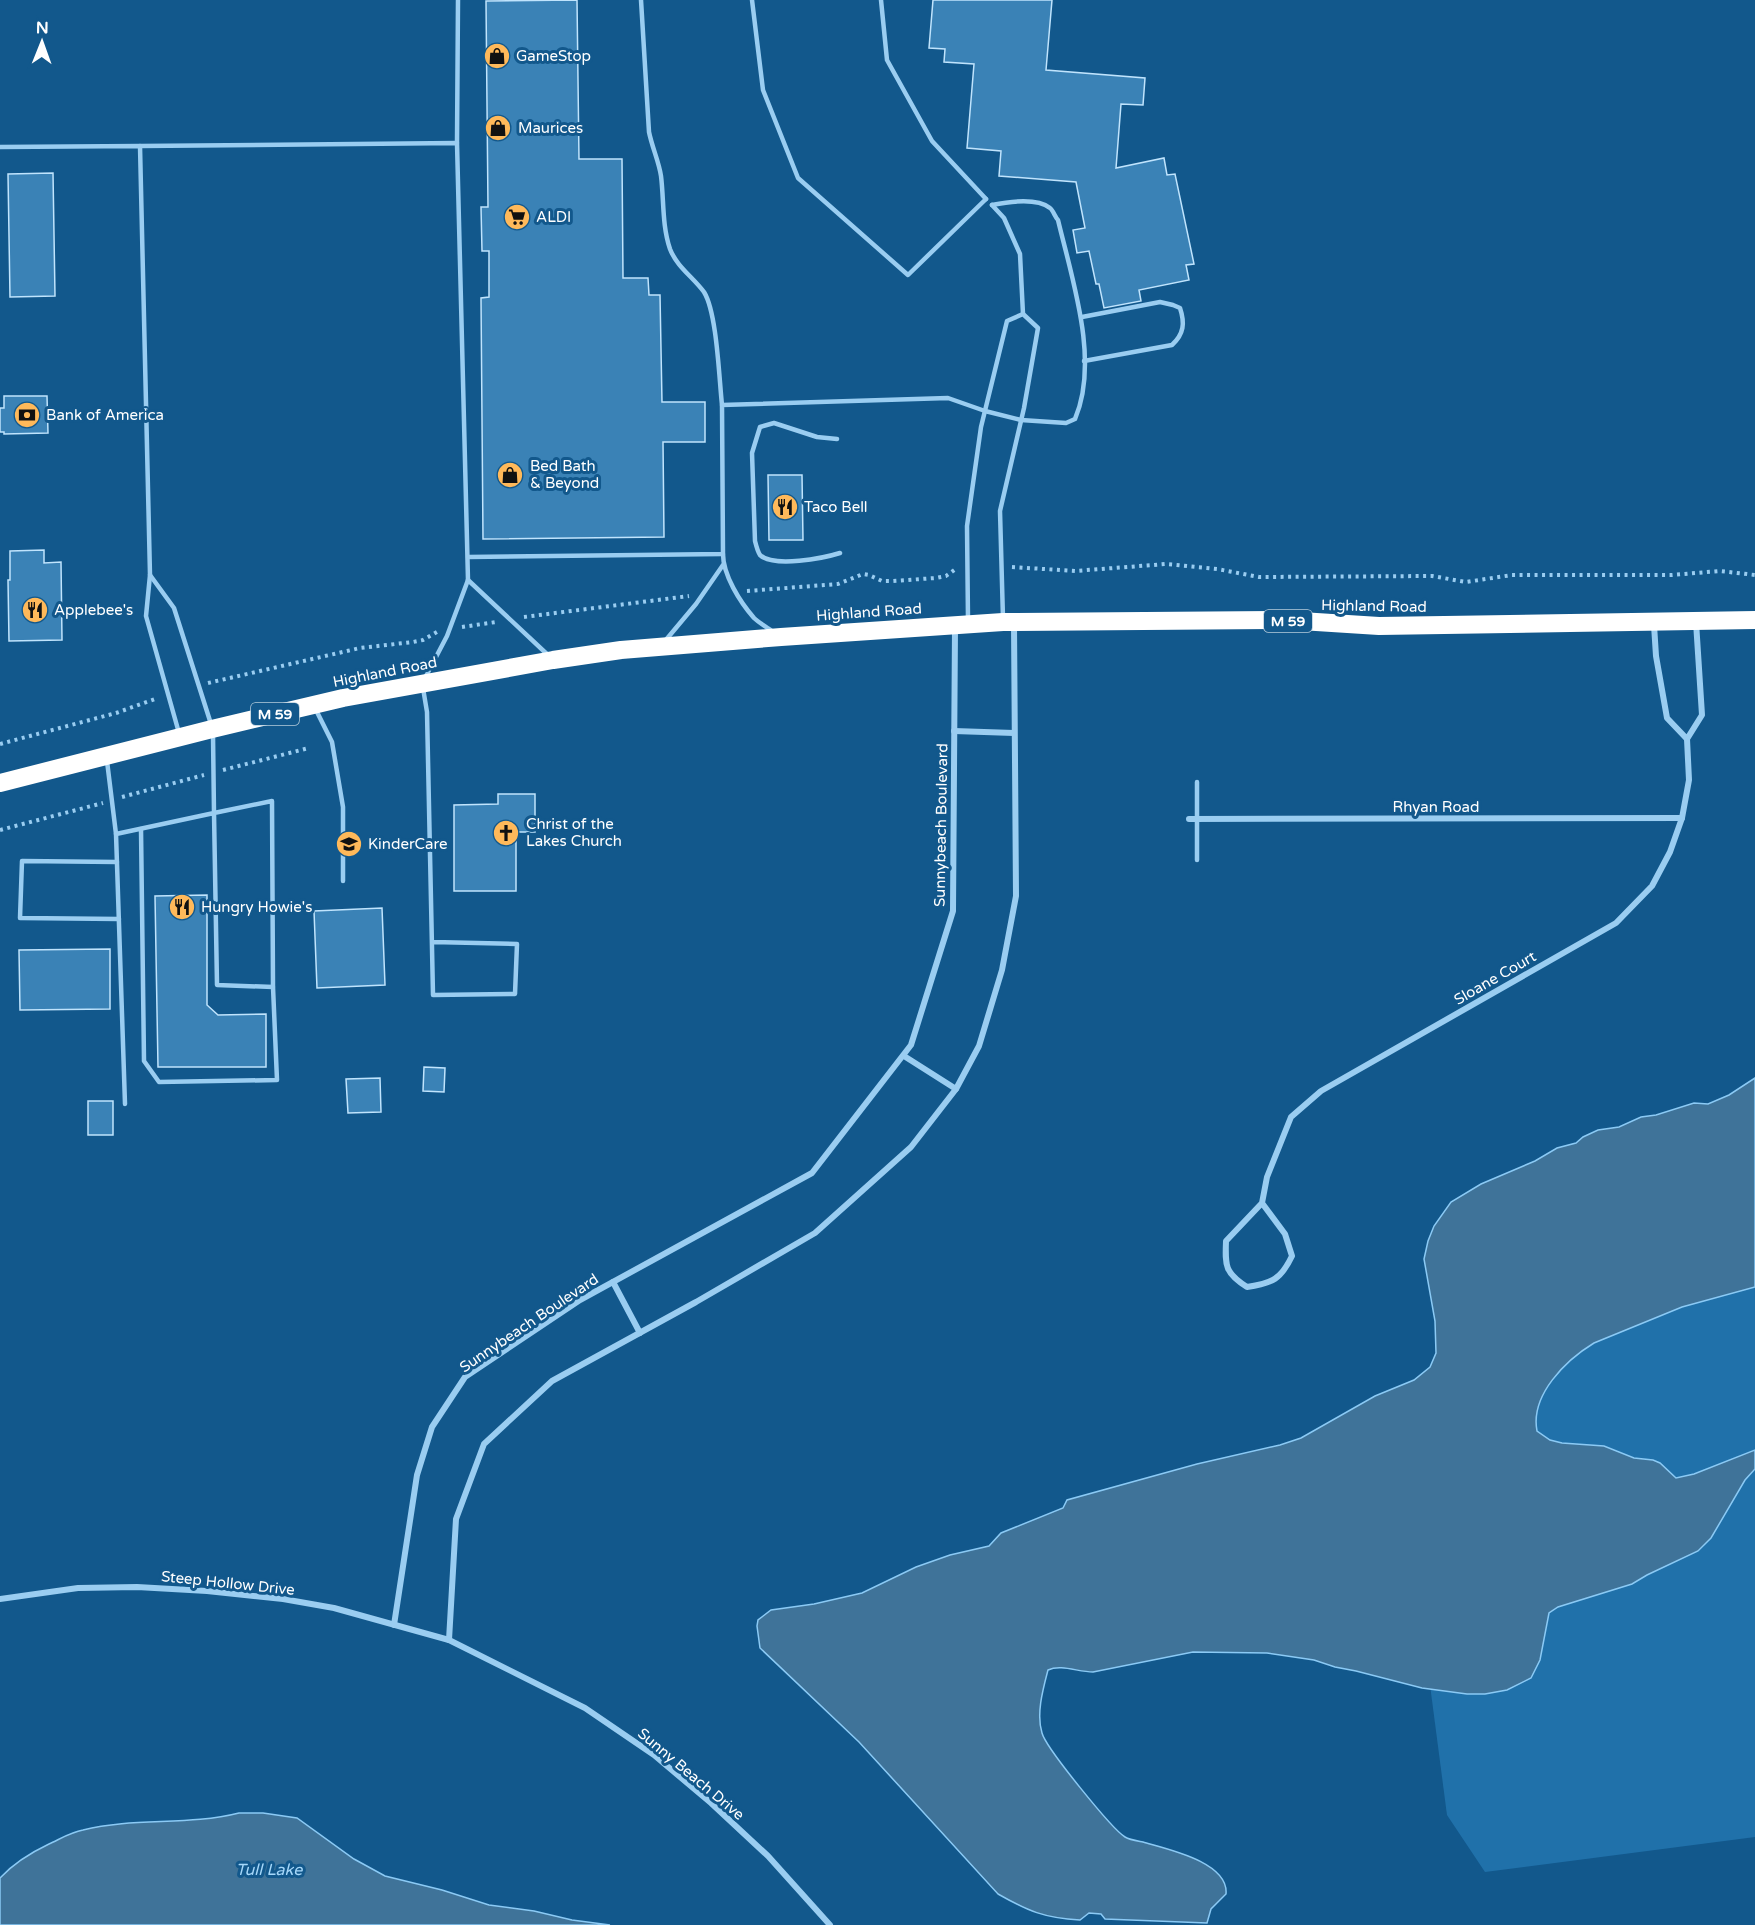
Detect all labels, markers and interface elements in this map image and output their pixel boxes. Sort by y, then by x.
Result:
north arrow [12,12,72,72]
text: N [36,18,49,38]
shop icon: GameStop [482,41,512,71]
place label: GameStop [516,47,591,65]
shop icon: Maurices [483,113,513,143]
place label: Maurices [518,119,583,137]
supermarket icon: ALDI [502,202,532,232]
place label: ALDI [536,208,571,226]
bank icon: Bank of America [12,400,42,430]
place label: Bank of America [46,406,164,424]
place label: Bed Bath & Beyond [530,457,599,492]
shop icon: Bed Bath & Beyond [495,460,525,490]
restaurant icon: Taco Bell [770,492,800,522]
place label: Taco Bell [804,498,868,516]
restaurant icon: Applebee's [20,595,50,625]
street label: Highland Road [1321,596,1427,616]
street label: Highland Road [816,599,922,625]
place label: Applebee's [54,601,133,619]
road number: M 59 [1264,610,1312,632]
street label: Highland Road [331,653,439,691]
road number: M 59 [251,703,299,725]
street label: Sunnybeach Boulevard [931,743,951,907]
street label: Rhyan Road [1393,798,1479,816]
place label: Christ of the Lakes Church [526,815,622,850]
church icon: Christ of the Lakes Church [491,818,521,848]
school or university icon: KinderCare [334,829,364,859]
place label: KinderCare [368,835,448,853]
restaurant icon: Hungry Howie's [167,892,197,922]
place label: Hungry Howie's [201,898,312,916]
street label: Sloane Court [1451,947,1539,1009]
street label: Sunnybeach Boulevard [456,1270,602,1376]
street label: Steep Hollow Drive [160,1567,296,1599]
street label: Sunny Beach Drive [634,1724,748,1824]
water label: Tull Lake [236,1860,303,1880]

